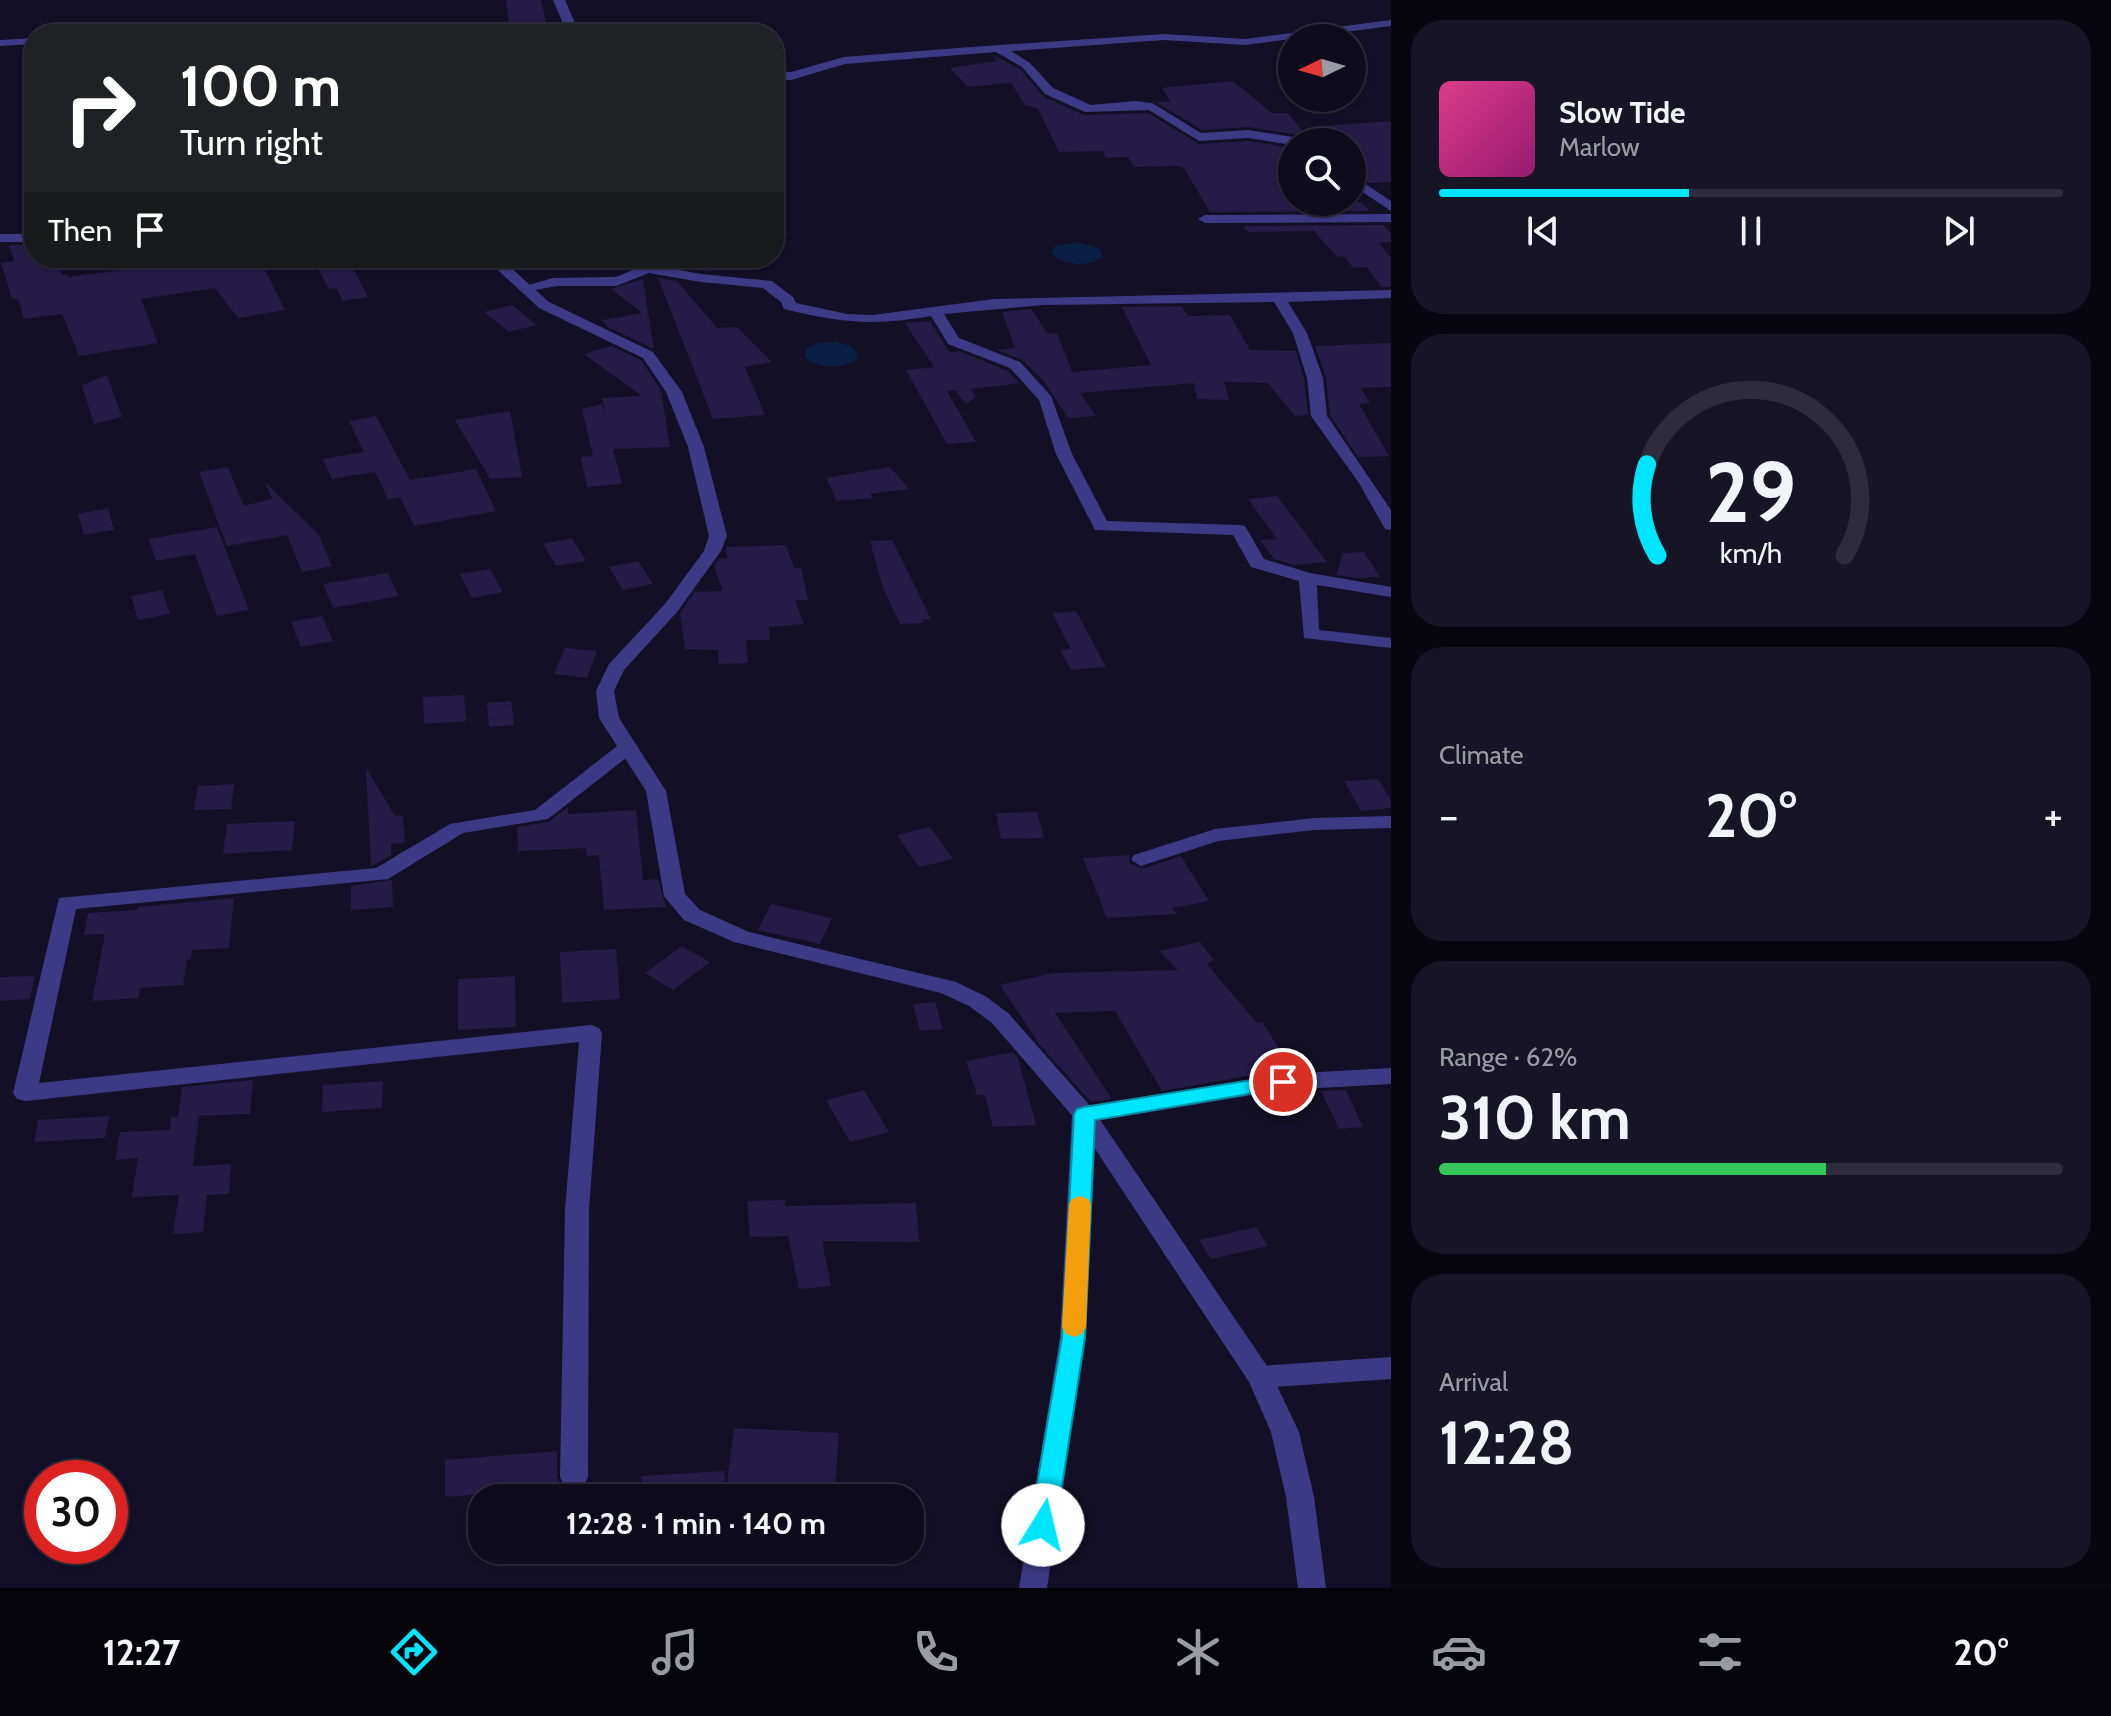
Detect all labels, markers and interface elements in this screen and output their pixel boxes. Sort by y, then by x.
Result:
north arrow [1278,24,1366,112]
map controls [1278,24,1366,216]
text: 100 m [180,52,341,120]
icon: right [48,56,152,160]
text: Slow Tide [1559,94,1686,131]
text: Turn right [180,120,323,164]
button: search [1278,128,1366,216]
text: Marlow [1559,131,1640,163]
icon: arrive [128,208,172,252]
icon: previous [1521,209,1565,253]
icon: pause [1729,209,1773,253]
icon: next [1937,209,1981,253]
text: Then [48,212,112,249]
text: 29 [1706,442,1796,543]
text: km/h [1720,536,1782,571]
text: Climate [1439,739,1524,771]
text: 20° [1705,779,1797,852]
text: − [1439,789,1458,842]
text: + [2044,789,2063,842]
text: Range · 62% [1439,1041,1577,1073]
pin [1249,1048,1317,1116]
icon: arrive [1261,1060,1305,1104]
text: 310 km [1439,1081,1631,1154]
text: Arrival [1439,1366,1508,1398]
text: 12:28 [1439,1406,1574,1479]
speed limit sign: 30 [24,1460,128,1564]
position arrow [1001,1483,1085,1567]
text: 12:28 · 1 min · 140 m [566,1505,826,1542]
icon: directions [386,1624,442,1680]
icon: music [647,1624,703,1680]
icon: phone [908,1624,964,1680]
icon: climate [1170,1624,1226,1680]
icon: car [1431,1624,1487,1680]
icon: filters [1692,1624,1748,1680]
text: 12:27 [103,1630,180,1674]
text: 20° [1953,1630,2008,1674]

